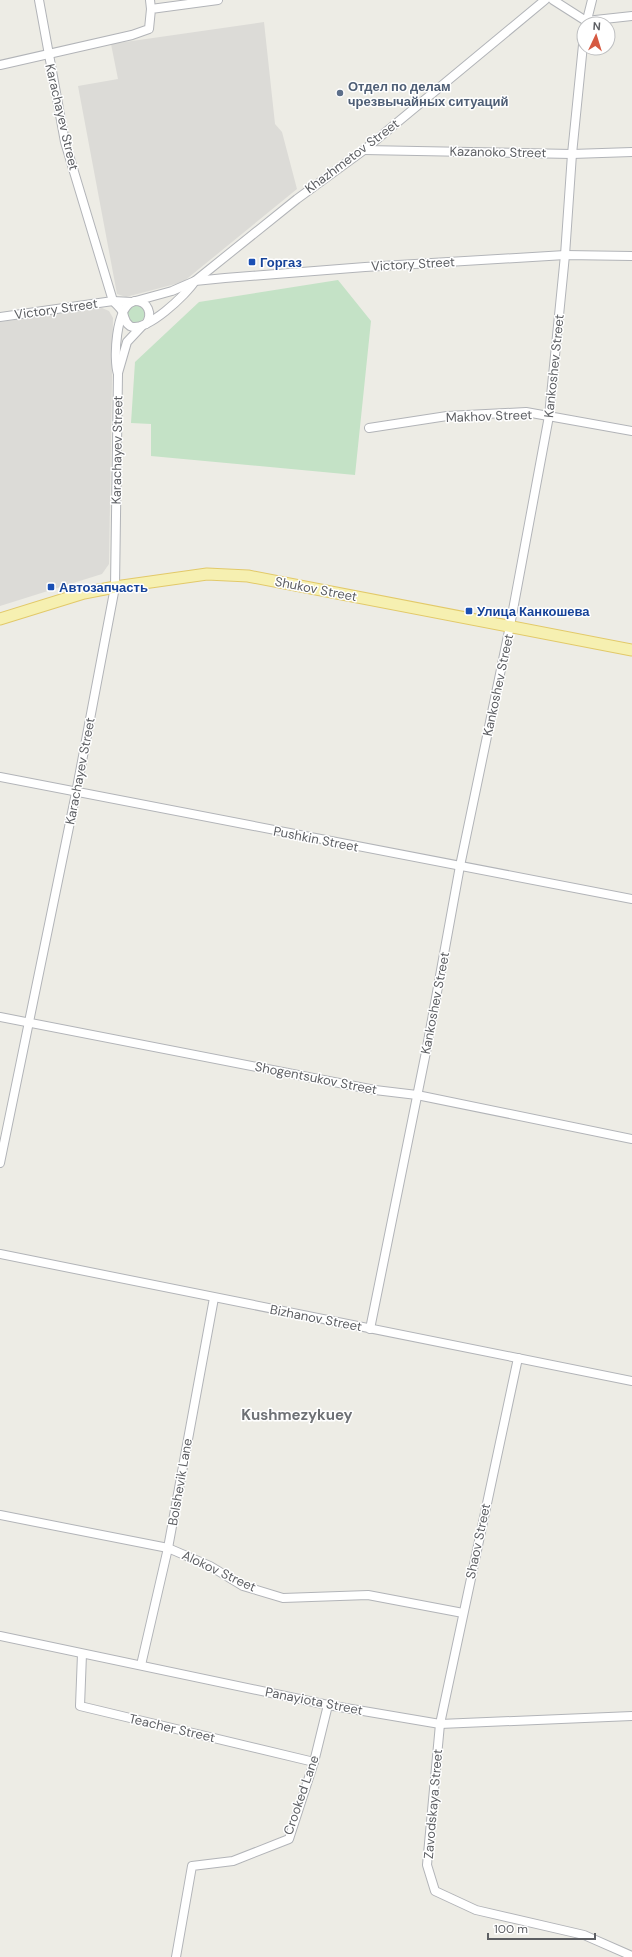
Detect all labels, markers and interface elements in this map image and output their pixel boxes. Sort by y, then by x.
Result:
north arrow [576,16,616,56]
text: N [592,19,601,33]
street label: Karachayev Street [41,62,83,172]
place label: Отдел по делам чрезвычайных ситуаций [348,78,508,110]
marker: Отдел по делам чрезвычайных ситуаций [335,88,345,98]
street label: Khazhmetov Street [301,115,403,197]
street label: Kazanoko Street [450,143,546,161]
street label: Victory Street [371,253,455,275]
place label: Горгаз [260,254,302,271]
marker: Горгаз [247,257,257,267]
street label: Victory Street [13,295,99,323]
street label: Kankoshev Street [540,313,568,419]
street label: Karachayev Street [108,395,126,505]
street label: Makhov Street [445,406,533,426]
street label: Shukov Street [274,573,358,605]
place label: Автозапчасть [59,579,148,596]
marker: Автозапчасть [46,582,56,592]
place label: Улица Канкошева [477,603,590,620]
marker: Улица Канкошева [464,606,474,616]
street label: Kankoshev Street [479,632,517,738]
street label: Karachayev Street [61,716,99,826]
street label: Pushkin Street [272,822,360,856]
street label: Kankoshev Street [417,950,453,1056]
street label: Shogentsukov Street [254,1058,378,1098]
street label: Bizhanov Street [269,1301,363,1335]
district label: Kushmezykuey [241,1405,353,1425]
street label: Bolshevik Lane [164,1437,196,1527]
street label: Shaov Street [462,1502,494,1580]
street label: Alokov Street [179,1546,259,1596]
street label: Panayiota Street [264,1683,364,1719]
street label: Teacher Street [127,1710,217,1746]
street label: Zavodskaya Street [420,1748,446,1860]
street label: Crooked Lane [279,1753,323,1837]
scale bar [488,1915,595,1941]
text: 100 m [494,1921,528,1937]

